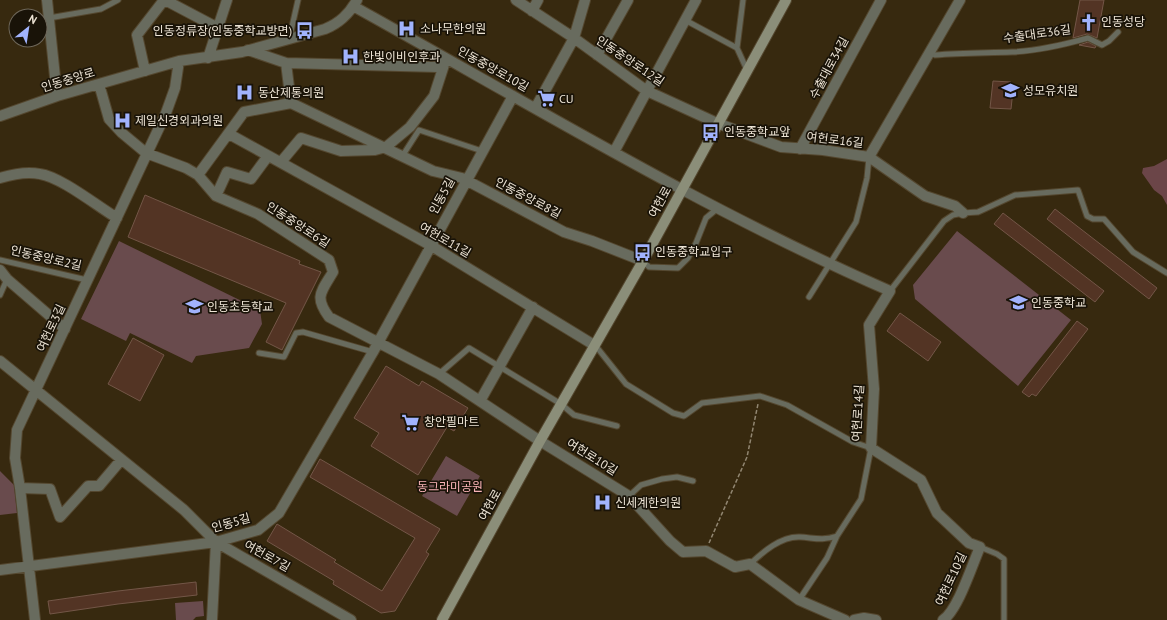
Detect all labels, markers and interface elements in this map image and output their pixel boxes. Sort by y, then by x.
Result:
north arrow [8,8,48,48]
text: N [26,11,40,27]
church icon: 인동성당 [1078,12,1098,32]
place label: 인동성당 [1101,14,1145,29]
hospital icon: 소나무한의원 [397,19,417,39]
bus stop icon: 인동정류장(인동중학교방면) [295,21,315,41]
place label: 소나무한의원 [420,21,486,36]
street label: 수출대로36길 [1002,21,1072,46]
place label: 인동정류장(인동중학교방면) [153,23,292,38]
street label: 인동중앙로12길 [593,32,667,89]
street label: 수출대로34길 [806,34,851,101]
street label: 인동중앙로10길 [455,43,532,94]
hospital icon: 한빛이비인후과 [340,47,360,67]
place label: 한빛이비인후과 [363,49,440,64]
street label: 인동중앙로 [39,64,96,95]
school or university icon: 성모유치원 [1000,81,1020,101]
hospital icon: 동산제통의원 [235,83,255,103]
place label: 성모유치원 [1023,83,1078,98]
place label: 동산제통의원 [258,85,324,100]
supermarket icon: CU [536,89,556,109]
place label: CU [559,91,574,106]
hospital icon: 제일신경외과의원 [112,111,132,131]
place label: 제일신경외과의원 [135,113,223,128]
bus stop icon: 인동중학교앞 [701,122,721,142]
place label: 인동중학교앞 [724,124,790,139]
street label: 여헌로16길 [806,129,864,150]
street label: 인동중앙로8길 [493,174,564,221]
street label: 인동5길 [425,175,458,217]
street label: 여헌로 [645,184,674,220]
street label: 인동중앙로6길 [264,198,333,251]
street label: 여헌로11길 [417,219,474,260]
street label: 인동중앙로2길 [9,242,83,273]
bus stop icon: 인동중학교입구 [632,242,652,262]
place label: 인동중학교입구 [655,244,732,259]
school or university icon: 인동중학교 [1008,293,1028,313]
place label: 인동중학교 [1031,295,1086,310]
school or university icon: 인동초등학교 [184,297,204,317]
place label: 인동초등학교 [207,299,273,314]
street label: 여헌로3길 [33,302,68,354]
street label: 여헌로14길 [849,384,866,442]
supermarket icon: 창안필마트 [401,412,421,432]
place label: 창안필마트 [424,414,479,429]
street label: 여헌로10길 [564,435,621,478]
park label: 동그라미공원 [417,479,483,494]
street label: 여헌로 [475,487,504,523]
hospital icon: 신세계한의원 [592,493,612,513]
place label: 신세계한의원 [615,495,681,510]
street label: 인동5길 [210,510,252,535]
street label: 여헌로7길 [241,537,293,574]
street label: 여헌로10길 [932,550,969,608]

